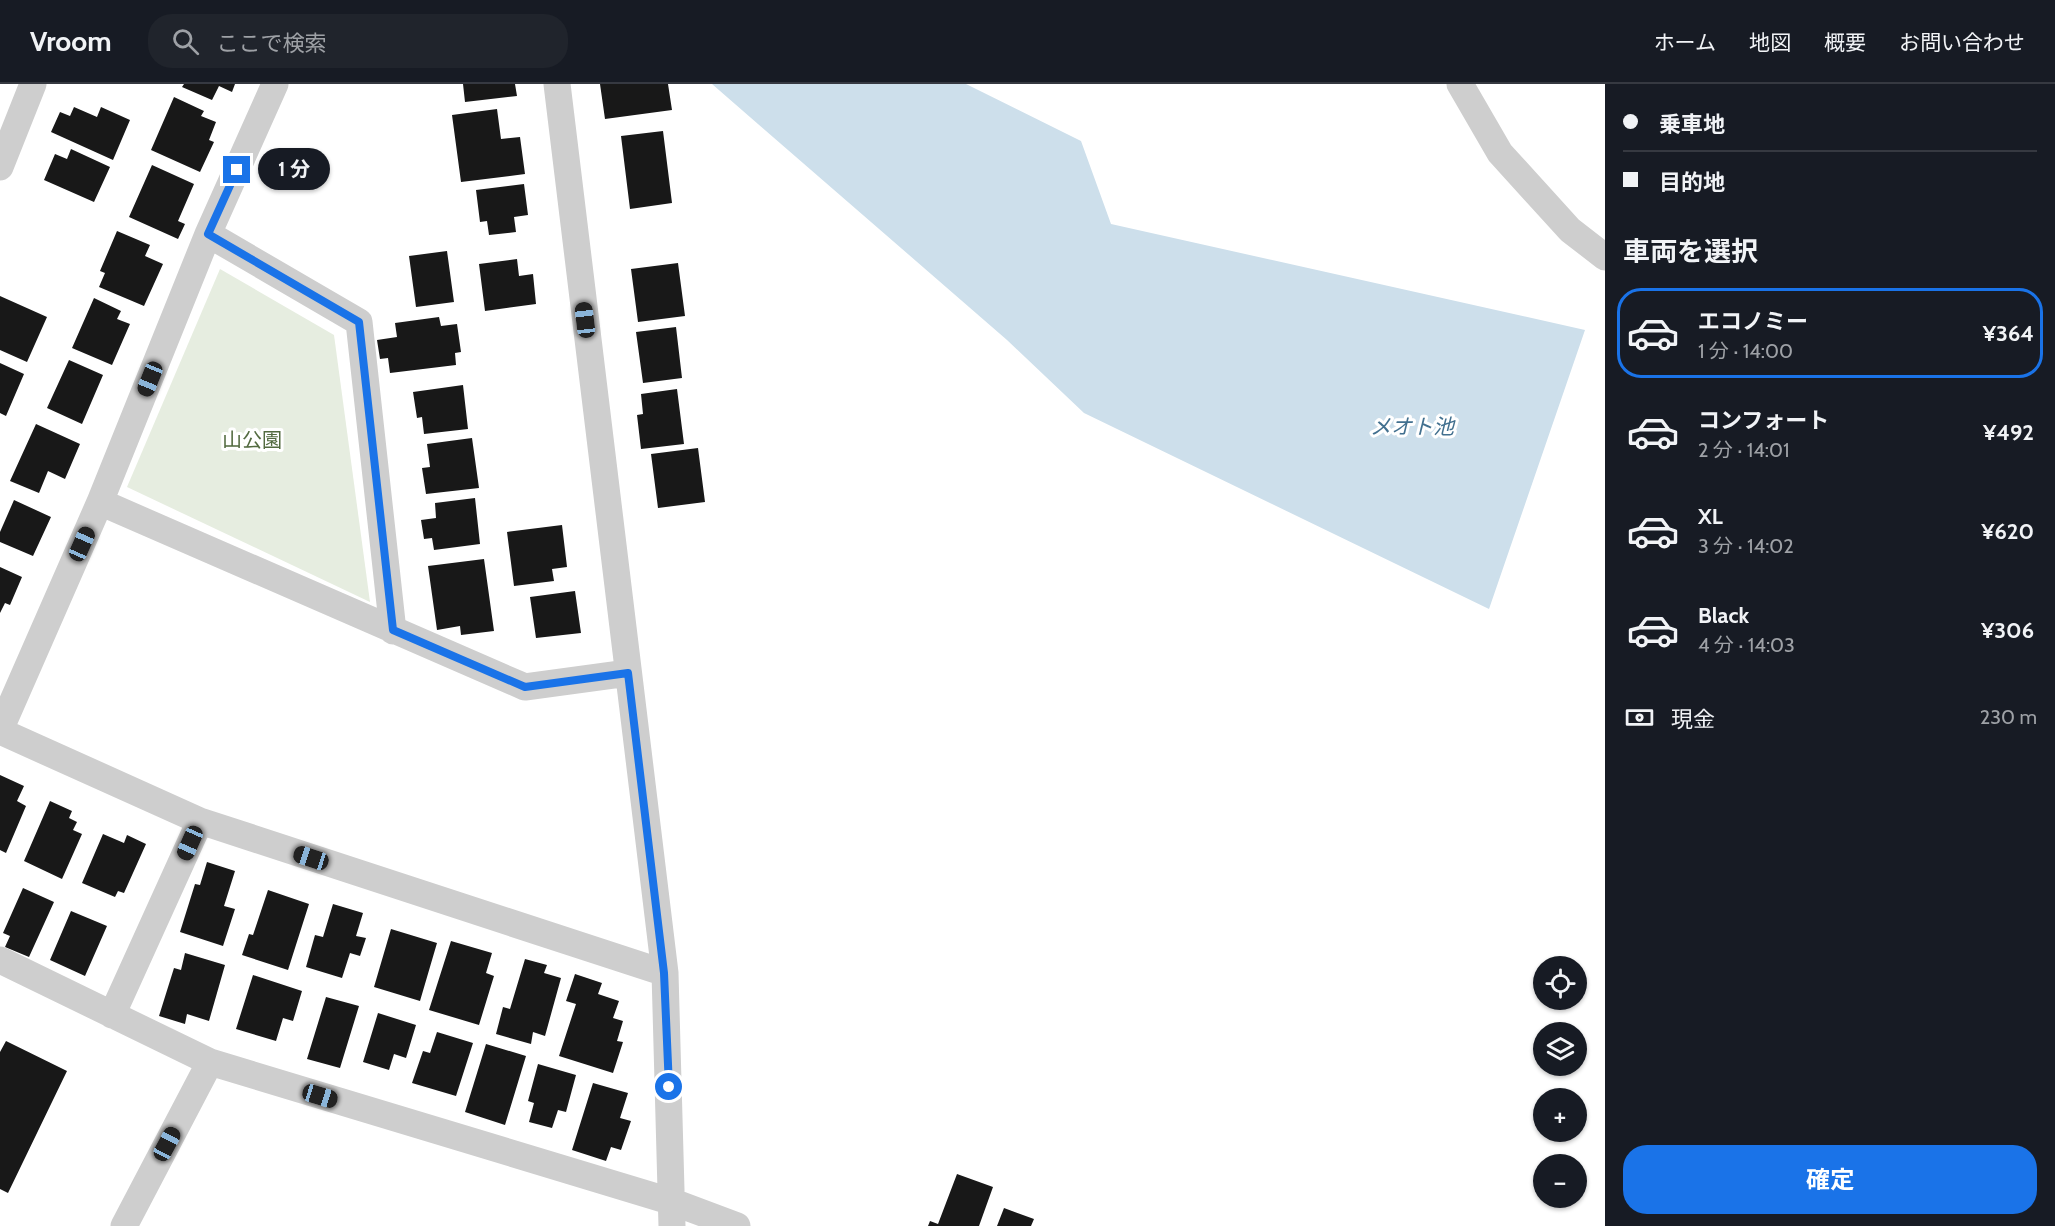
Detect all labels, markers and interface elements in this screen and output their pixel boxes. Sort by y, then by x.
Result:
search box [148,14,568,68]
text: Vroom [30,24,112,58]
icon: search [169,25,202,58]
text: ここで検索 [217,30,327,57]
text: ホーム [1654,30,1716,55]
text: 地図 [1749,30,1791,55]
text: 概要 [1824,30,1866,55]
text: お問い合わせ [1899,30,2025,55]
text: 乗車地 [1659,111,1725,138]
callout: 1 分 [258,149,330,191]
route end [223,156,250,183]
text: 1 分 [278,157,310,181]
text: 目的地 [1659,169,1725,196]
text: 車両を選択 [1623,235,1758,268]
car [574,301,596,339]
icon: car [1626,306,1680,360]
text: エコノミー [1698,308,1808,335]
text: ¥364 [1983,320,2034,347]
text: 1 分 · 14:00 [1698,339,1793,363]
car [135,359,165,399]
icon: car [1626,405,1680,459]
text: コンフォート [1698,407,1829,434]
water label: メオト池 [1370,414,1456,439]
text: ¥492 [1983,419,2034,446]
park label: 山公園 [222,428,282,452]
text: 2 分 · 14:01 [1698,438,1789,462]
text: XL [1698,503,1723,530]
icon: car [1626,504,1680,558]
text: ¥620 [1981,518,2034,545]
car [66,524,98,564]
text: 3 分 · 14:02 [1698,534,1794,558]
text: Black [1698,602,1749,629]
icon: car [1626,603,1680,657]
text: ¥306 [1981,617,2034,644]
text: 4 分 · 14:03 [1698,633,1795,657]
icon: cash [1623,701,1656,734]
text: 230 m [1980,705,2037,729]
text: 現金 [1671,706,1715,733]
car [174,823,206,863]
car [291,844,331,872]
map controls [1533,956,1587,1208]
button: locate [1533,956,1587,1010]
button: layers [1533,1022,1587,1076]
route start [655,1073,682,1100]
car [300,1082,340,1110]
button: + [1533,1088,1587,1142]
car [151,1124,183,1164]
button: 確定 [1623,1145,2037,1214]
button: − [1533,1154,1587,1208]

